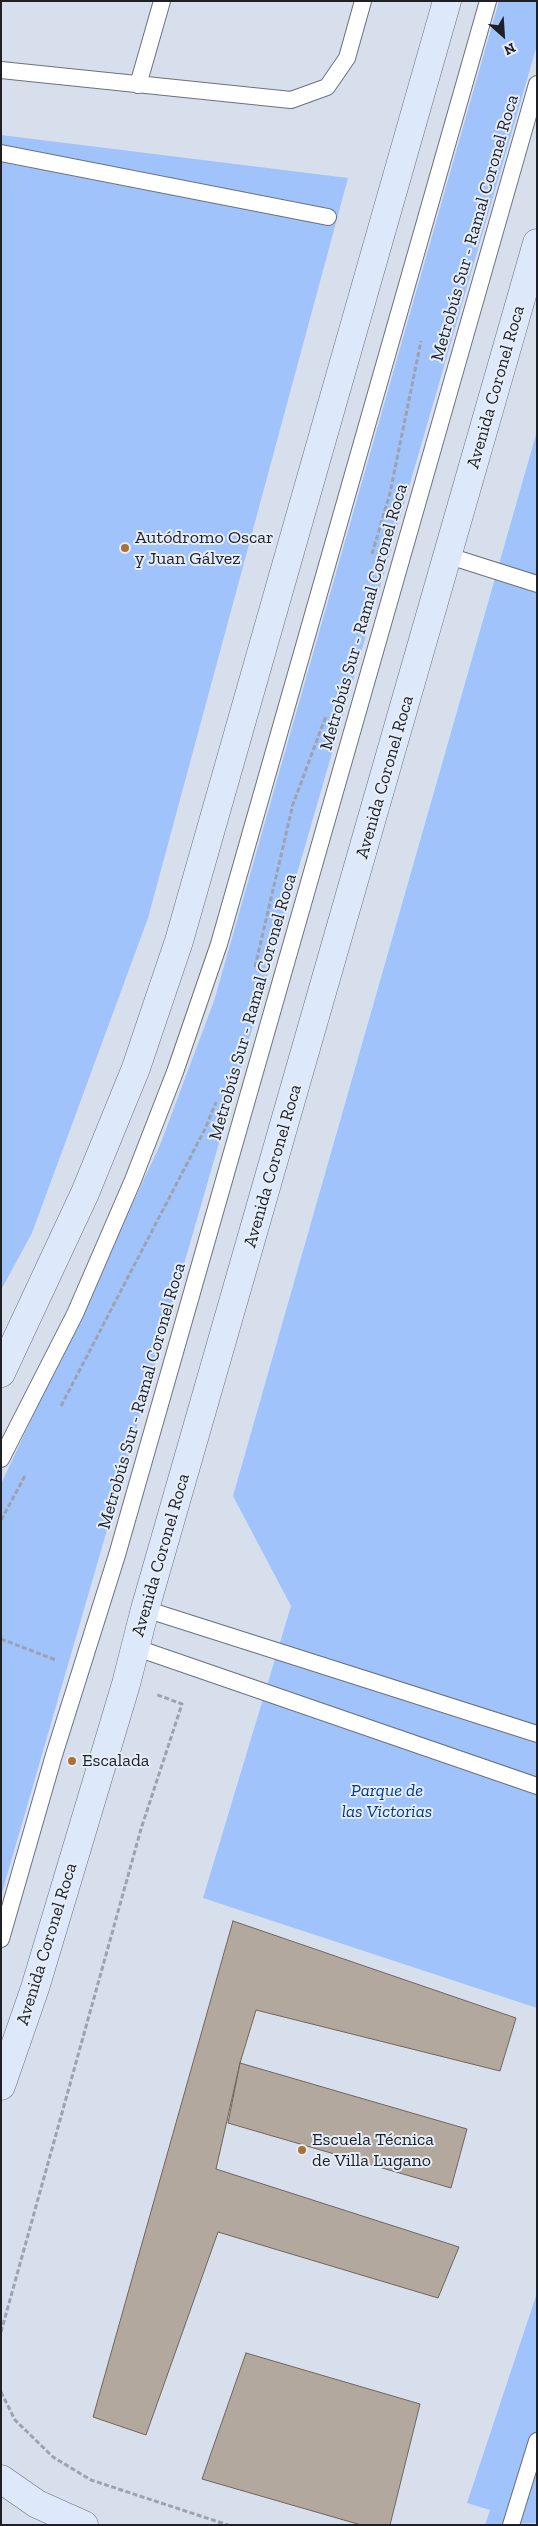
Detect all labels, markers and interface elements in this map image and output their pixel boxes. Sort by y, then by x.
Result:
north arrow [478,10,528,60]
text: N [501,39,518,59]
street label: Metrobús Sur - Ramal Coronel Roca [427,92,523,364]
street label: Avenida Coronel Roca [462,303,530,471]
street label: Metrobús Sur - Ramal Coronel Roca [316,481,412,753]
place label: Autódromo Oscar y Juan Gálvez [135,527,273,570]
marker: Autódromo Oscar y Juan Gálvez [119,542,131,554]
street label: Avenida Coronel Roca [351,693,419,861]
street label: Metrobús Sur - Ramal Coronel Roca [205,871,301,1143]
street label: Avenida Coronel Roca [239,1082,307,1250]
street label: Metrobús Sur - Ramal Coronel Roca [94,1260,190,1532]
street label: Avenida Coronel Roca [127,1471,195,1639]
place label: Escalada [82,1750,150,1772]
marker: Escalada [66,1755,78,1767]
park label: Parque de las Victorias [342,1780,432,1822]
street label: Avenida Coronel Roca [12,1860,82,2028]
place label: Escuela Técnica de Villa Lugano [312,2129,434,2172]
marker: Escuela Técnica de Villa Lugano [296,2144,308,2156]

